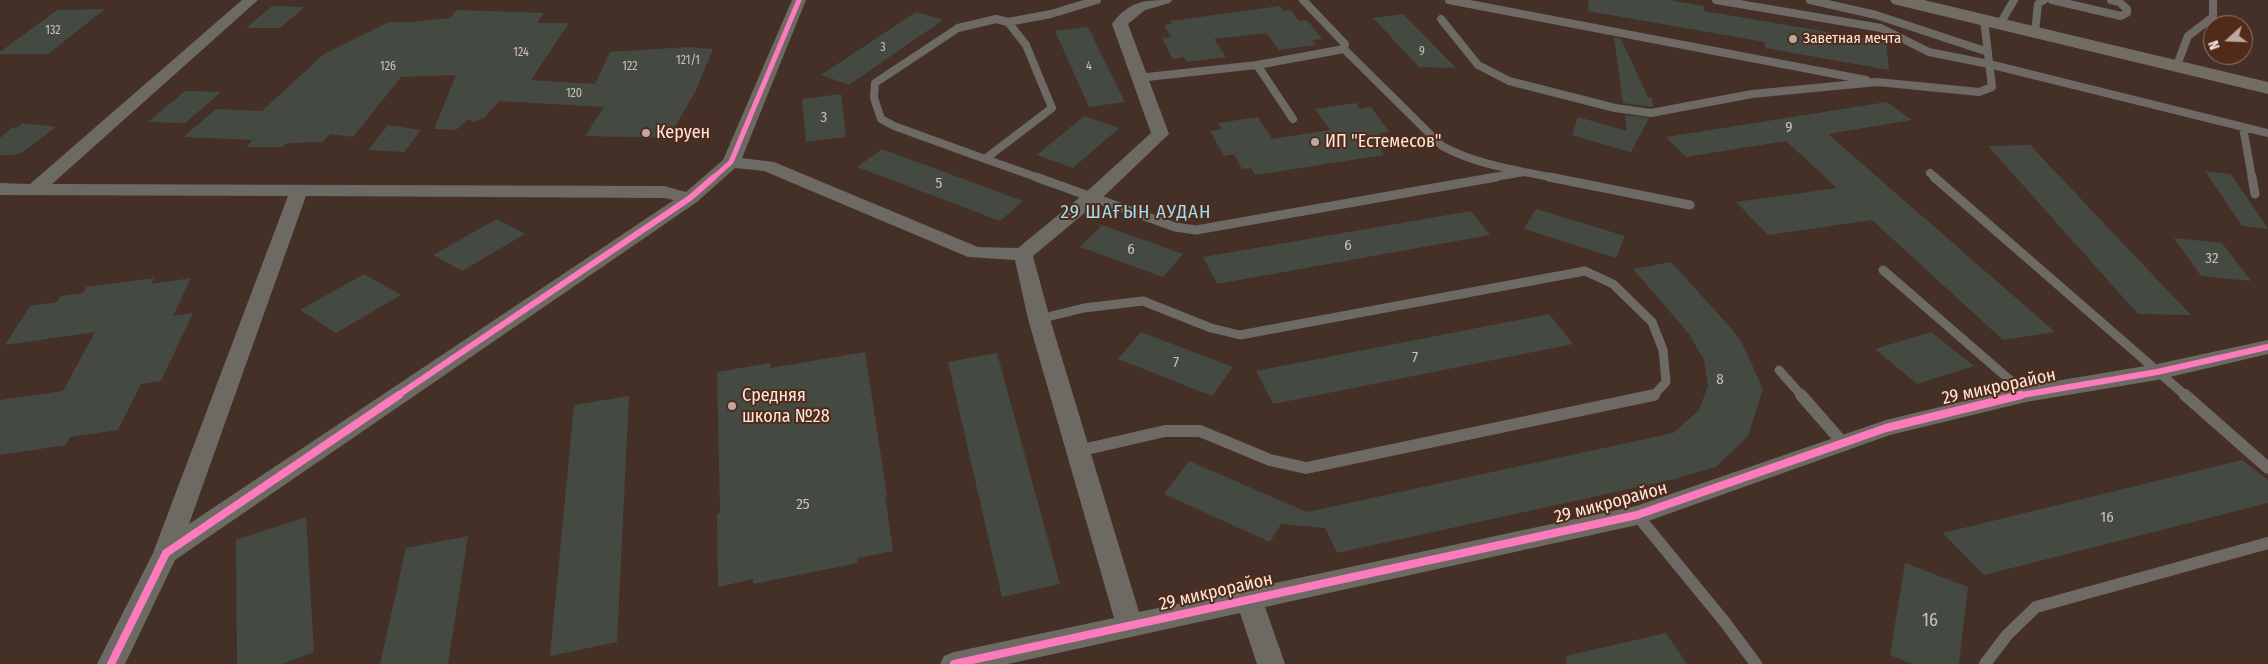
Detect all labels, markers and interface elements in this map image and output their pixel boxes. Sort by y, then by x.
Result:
north arrow [2203,15,2253,65]
house number: 132 [45,24,61,38]
place label: Заветная мечта [1803,30,1901,48]
marker: Заветная мечта [1787,33,1799,45]
text: N [2205,38,2224,52]
house number: 3 [880,41,886,55]
house number: 9 [1419,45,1425,59]
house number: 124 [513,46,529,60]
house number: 121/1 [676,54,700,68]
house number: 126 [380,60,396,74]
house number: 122 [622,60,638,74]
house number: 4 [1086,60,1092,74]
house number: 120 [566,87,582,101]
house number: 3 [821,109,827,127]
house number: 9 [1785,119,1793,137]
place label: Керуен [656,122,710,144]
marker: Керуен [640,127,652,139]
place label: ИП "Естемесов" [1325,131,1442,153]
marker: ИП "Естемесов" [1309,136,1321,148]
house number: 5 [936,175,942,193]
district label: 29 ШАҒЫН АУДАН [1059,202,1213,224]
house number: 6 [1344,237,1352,255]
house number: 6 [1127,241,1135,259]
house number: 32 [2205,250,2219,268]
house number: 7 [1412,349,1418,367]
house number: 7 [1173,354,1179,372]
street label: 29 микрорайон [1940,364,2058,410]
house number: 8 [1716,371,1724,389]
place label: Средняя школа №28 [742,385,830,428]
marker: Средняя школа №28 [726,400,738,412]
street label: 29 микрорайон [1552,478,1670,528]
house number: 25 [796,496,810,514]
house number: 16 [2100,509,2114,527]
street label: 29 микрорайон [1157,568,1275,616]
house number: 16 [1922,610,1938,632]

